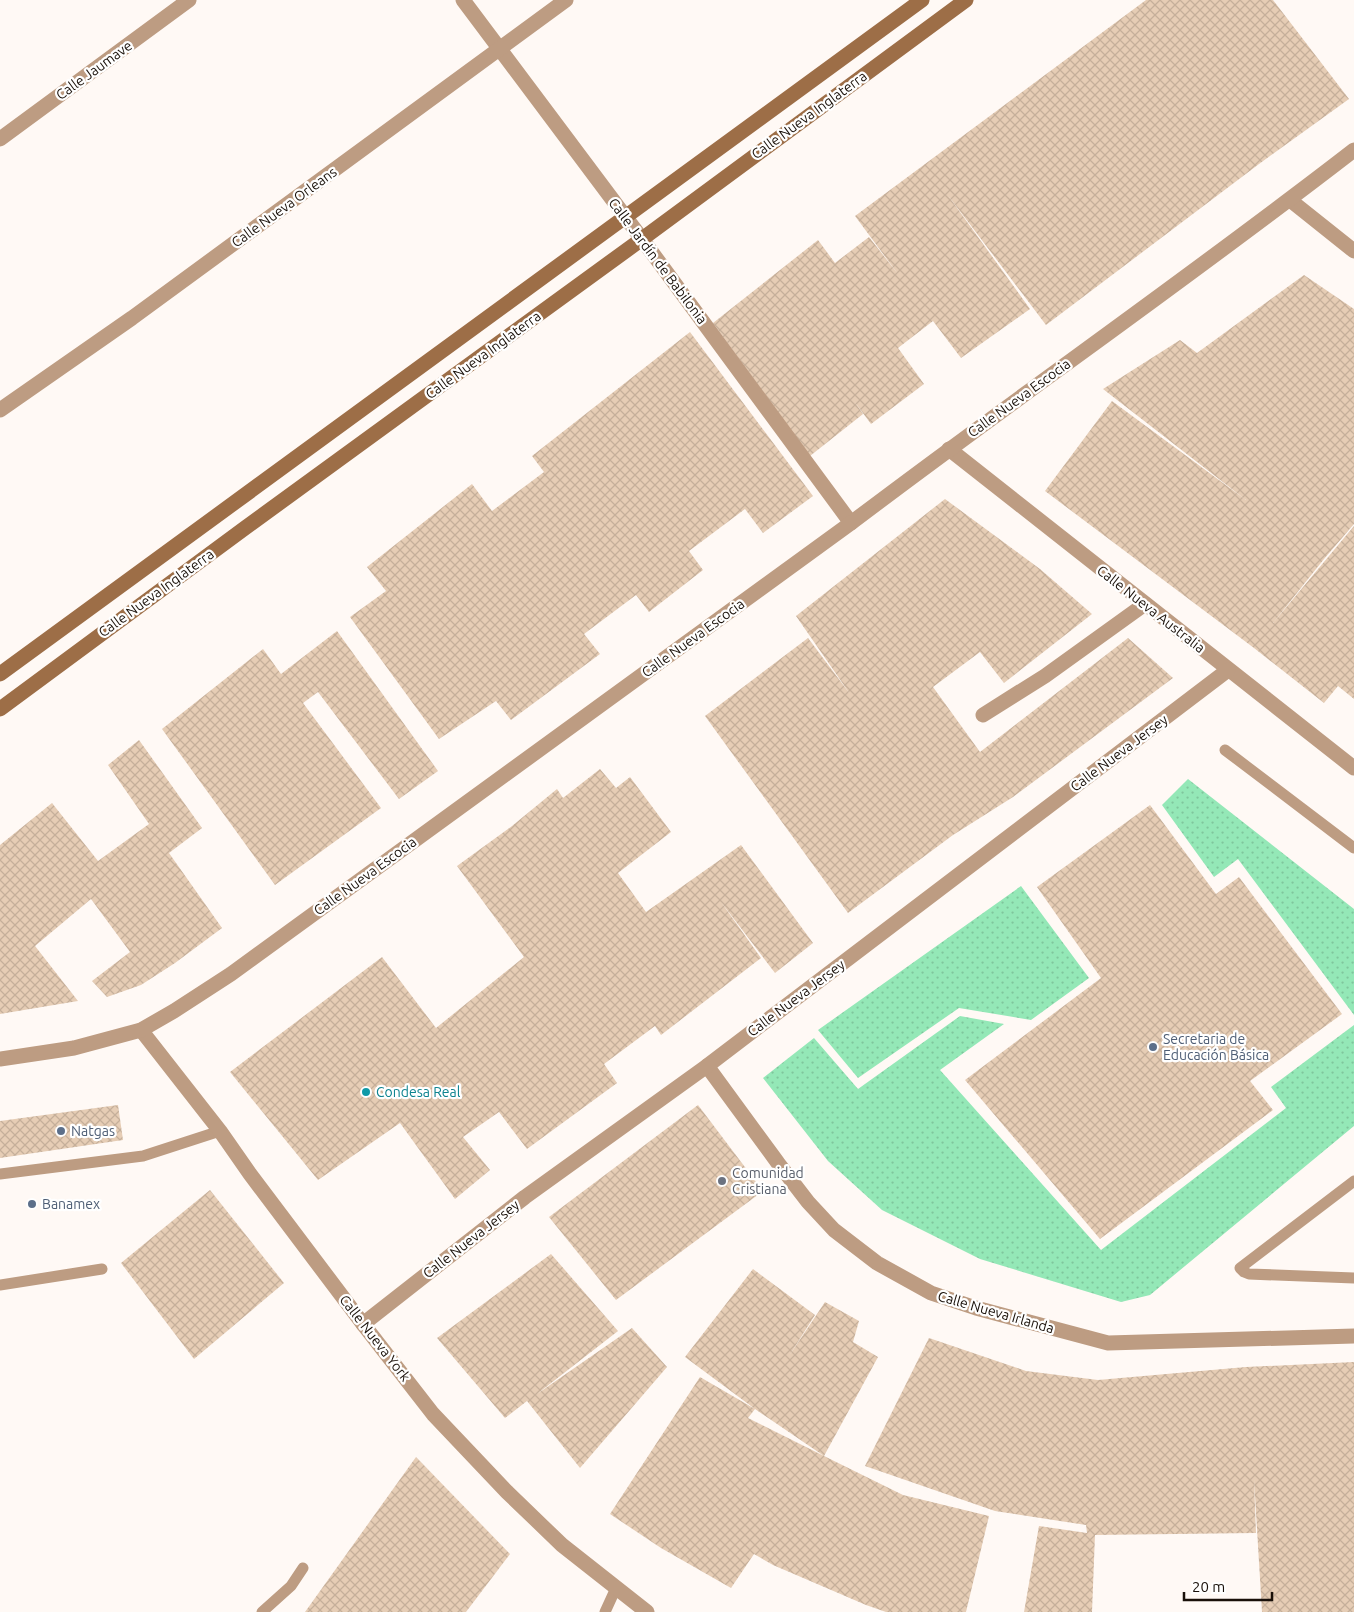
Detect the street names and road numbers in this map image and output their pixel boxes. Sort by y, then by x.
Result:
street label: Calle Jaumave [53,37,135,103]
street label: Calle Nueva Inglaterra [748,68,870,162]
street label: Calle Nueva Orleans [228,164,340,250]
street label: Calle Jardín de Babilonia [605,195,711,327]
street label: Calle Nueva Inglaterra [422,308,544,402]
street label: Calle Nueva Escocia [965,355,1073,441]
street label: Calle Nueva Inglaterra [95,546,217,640]
street label: Calle Nueva Australia [1094,562,1208,656]
street label: Calle Nueva Escocia [639,595,747,681]
street label: Calle Nueva Jersey [1067,711,1171,795]
street label: Calle Nueva Escocia [311,833,419,919]
street label: Calle Nueva Jersey [744,956,848,1040]
street label: Calle Nueva Jersey [420,1196,522,1281]
street label: Calle Nueva Irlanda [936,1288,1056,1336]
street label: Calle Nueva York [336,1292,414,1384]

